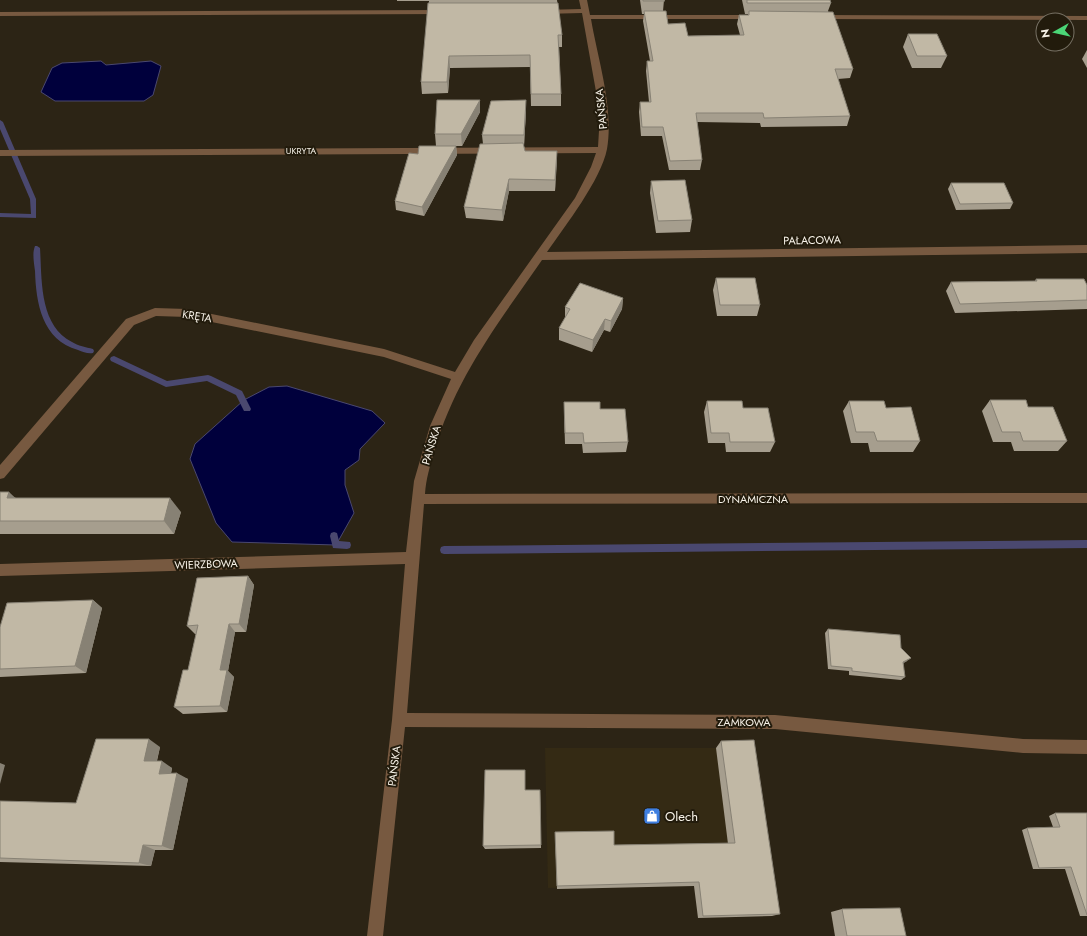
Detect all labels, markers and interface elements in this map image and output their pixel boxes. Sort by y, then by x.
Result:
north arrow [1035,12,1075,52]
text: N [1037,28,1054,39]
street label: PAŃSKA [591,87,611,130]
street label: UKRYTA [286,144,316,157]
street label: PAŁACOWA [783,231,842,249]
street label: KRĘTA [181,306,214,326]
street label: PAŃSKA [417,423,445,467]
street label: DYNAMICZNA [718,491,789,507]
street label: WIERZBOWA [174,555,239,573]
street label: ZAMKOWA [717,714,771,730]
street label: PAŃSKA [384,744,405,787]
shop icon: Olech [642,806,662,826]
place label: Olech [665,807,698,826]

